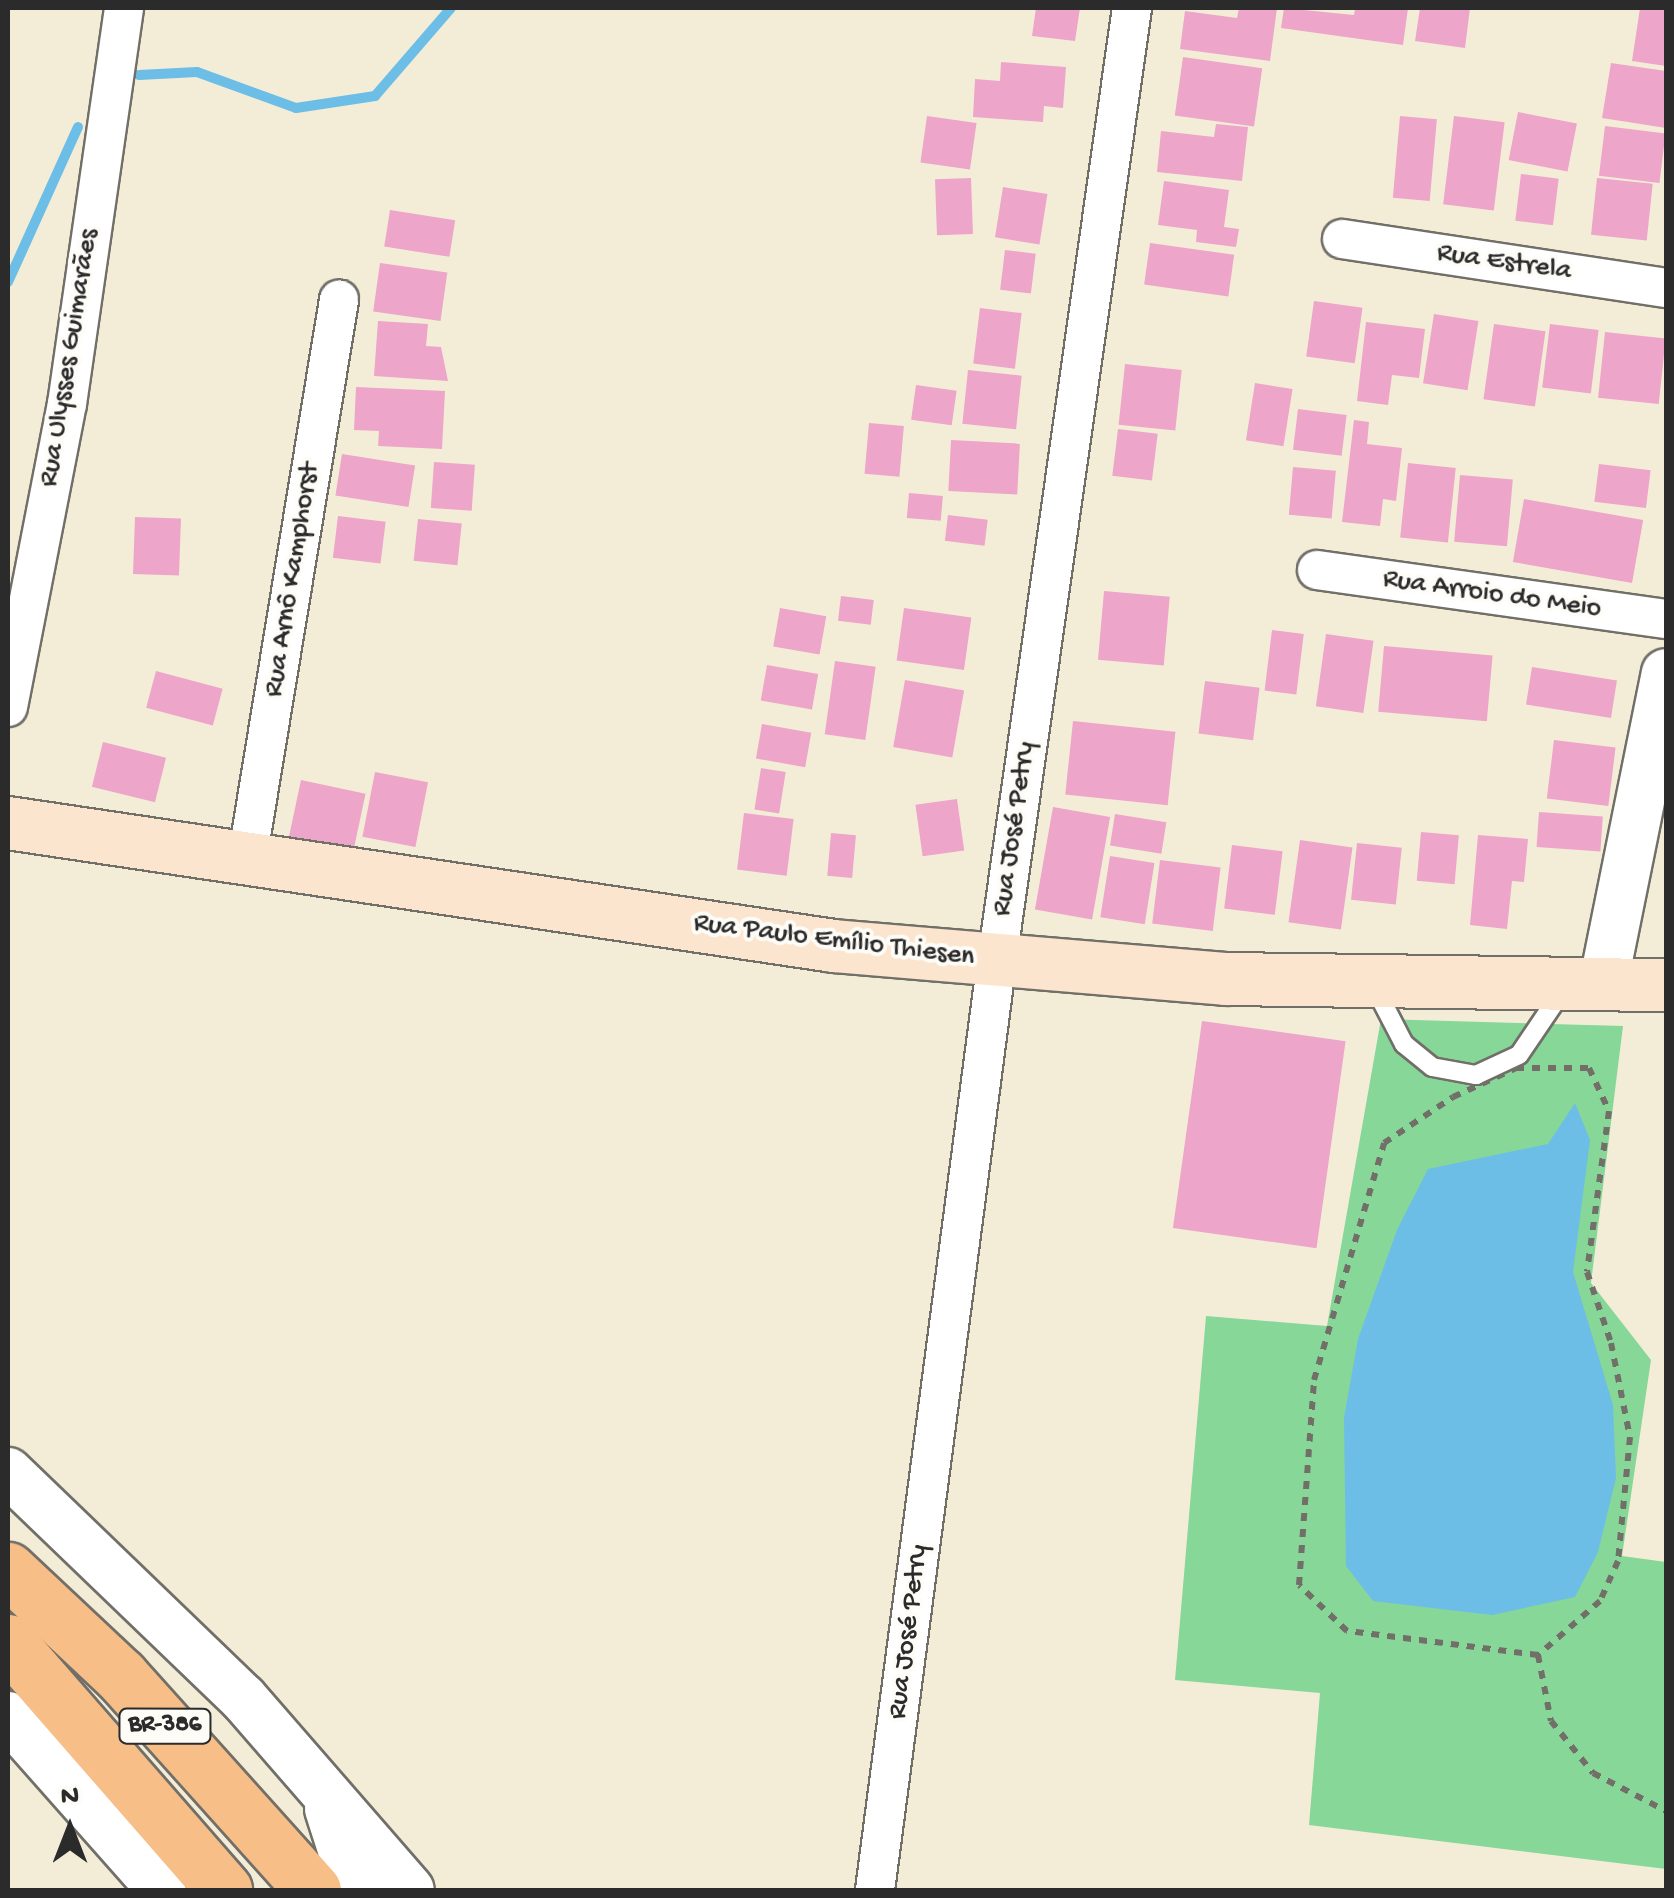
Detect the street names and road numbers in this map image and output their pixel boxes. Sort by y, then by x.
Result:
street label: Rua Ulysses Guimarães [33,227,107,489]
street label: Rua Estrela [1435,237,1573,289]
street label: Rua Arnô Kamphorst [258,460,328,700]
street label: Rua Arroio do Meio [1381,563,1603,627]
street label: Rua José Petry [986,740,1044,918]
street label: Rua Paulo Emílio Thiesen [692,907,976,975]
street label: Rua José Petry [882,1543,936,1721]
road number: BR-386 [118,1706,212,1746]

